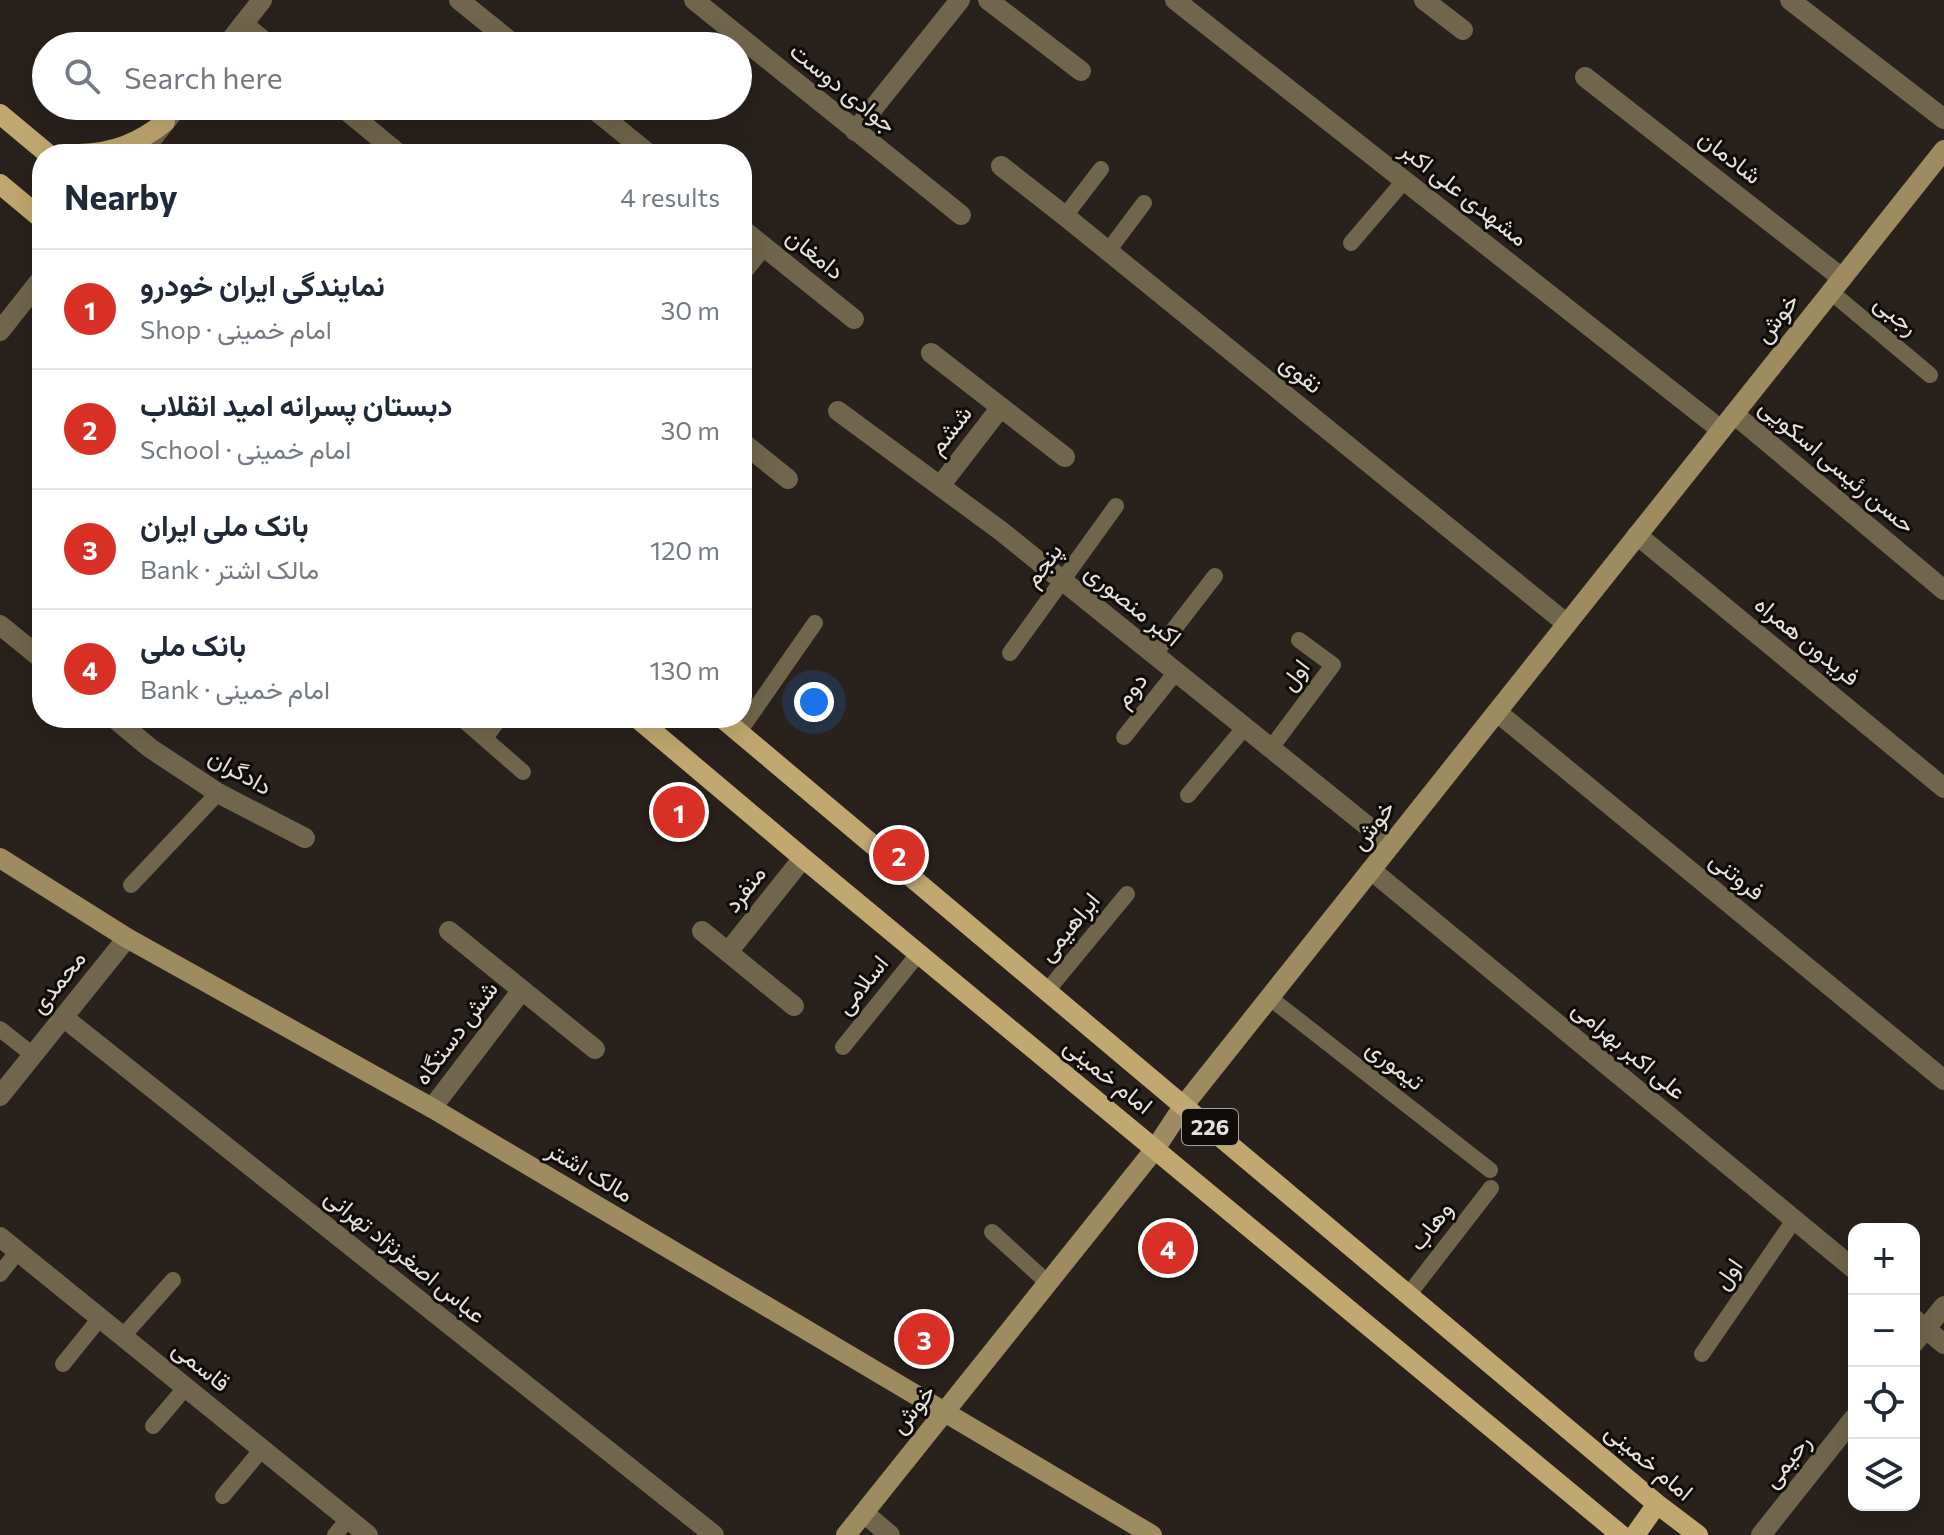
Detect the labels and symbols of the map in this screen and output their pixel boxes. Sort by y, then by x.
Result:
street label: جوادی دوست [784,35,903,140]
street label: شادمان [1694,122,1768,189]
street label: مشهدی علی اکبر [1394,134,1534,253]
street label: دامغان [781,221,851,285]
street label: خوش [1747,286,1806,349]
street label: رجبی [1868,287,1925,342]
street label: نقوی [1274,347,1329,400]
street label: حسن رئیسی اسکویی [1753,391,1922,540]
street label: ششم [921,399,979,461]
street label: پنجم [1016,537,1070,593]
street label: اکبر منصوری [1079,556,1188,653]
street label: فریدون همراه [1748,589,1866,693]
street label: اول [1273,653,1316,697]
street label: دوم [1107,666,1155,714]
your location [794,682,834,722]
street label: دادگران [203,741,278,802]
pin: 1 [653,782,705,842]
street label: خوش [1343,793,1402,856]
pin: 2 [873,825,925,885]
street label: فروتنی [1703,844,1771,907]
street label: منفرد [716,859,773,919]
street label: ابراهیمی [1031,886,1106,968]
street label: محمدی [23,944,92,1019]
street label: اسلامی [828,949,894,1020]
street label: شش دستگاه [406,974,504,1090]
street label: علی اکبر بهرامی [1566,993,1693,1106]
street label: امام خمینی [1057,1030,1159,1122]
street label: تیموری [1360,1032,1431,1097]
road number: 226 [1182,1109,1238,1145]
street label: مالک اشتر [540,1133,639,1209]
street label: عباس اصغرنژاد تهرانی [318,1181,492,1330]
street label: وهاب [1402,1195,1460,1257]
pin: 4 [1142,1218,1194,1278]
street label: اول [1706,1252,1749,1296]
pin: 3 [898,1309,950,1369]
street label: قاسمی [167,1333,237,1398]
street label: خوش [883,1378,942,1440]
street label: امام خمینی [1598,1416,1700,1508]
street label: رحیمی [1755,1427,1818,1494]

